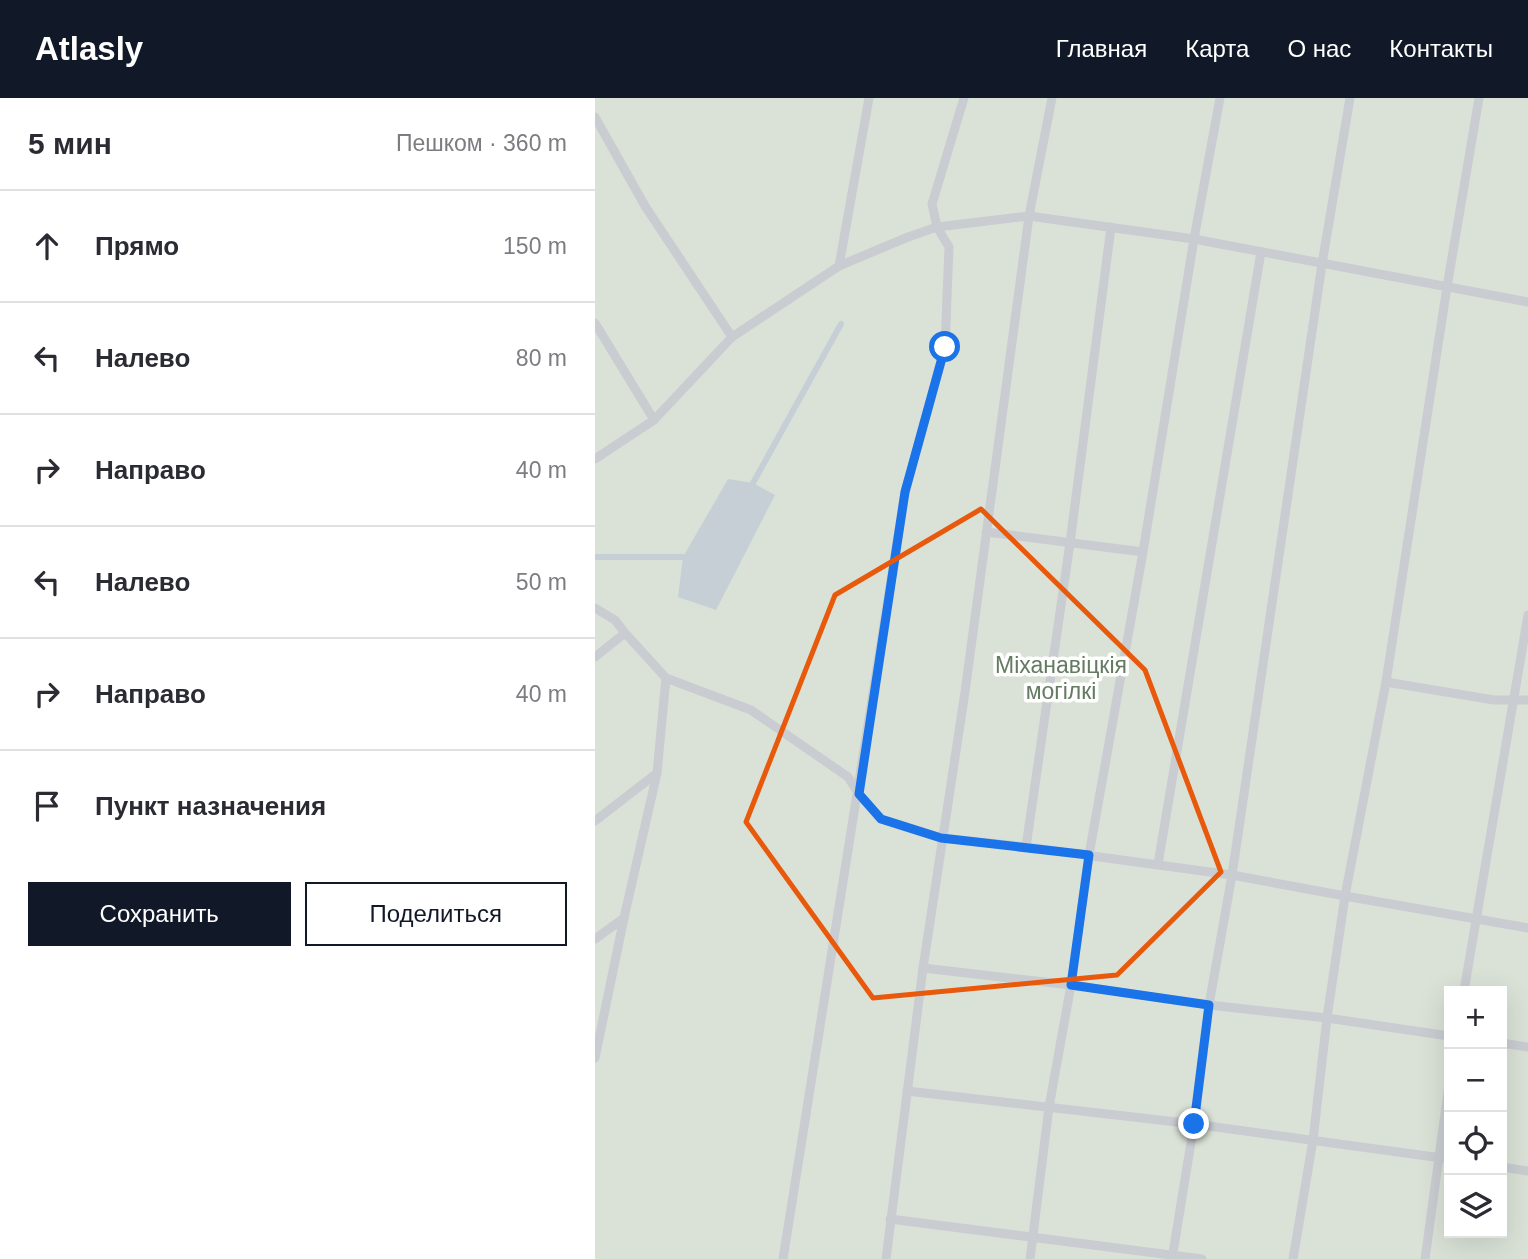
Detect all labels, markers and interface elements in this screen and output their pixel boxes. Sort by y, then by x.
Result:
text: Atlasly [35,30,143,67]
text: Главная [1056,35,1147,62]
text: Карта [1185,35,1249,62]
text: О нас [1287,35,1351,62]
text: Контакты [1389,35,1493,62]
text: 5 мин [28,127,112,160]
text: Пешком · 360 m [396,130,567,156]
icon: ahead [28,227,66,265]
text: Прямо [95,231,179,261]
text: 150 m [503,233,567,259]
route start [929,331,960,362]
icon: left [28,339,66,377]
text: Налево [95,343,190,373]
text: 80 m [516,345,567,371]
icon: right [28,451,66,489]
text: Направо [95,455,206,485]
text: 40 m [516,457,567,483]
icon: left [28,563,66,601]
text: Налево [95,567,190,597]
text: 50 m [516,569,567,595]
park label: Міханавіцкія могілкі [995,652,1127,704]
icon: right [28,675,66,713]
text: Направо [95,679,206,709]
text: 40 m [516,681,567,707]
icon: arrive [28,787,66,825]
text: Пункт назначения [95,791,326,821]
button: Сохранить [28,882,291,946]
button: Поделиться [305,882,567,946]
map controls [1444,986,1507,1238]
button: + [1444,986,1507,1049]
button: − [1444,1049,1507,1112]
route end [1178,1108,1209,1139]
button: locate [1444,1112,1507,1175]
button: layers [1444,1175,1507,1238]

